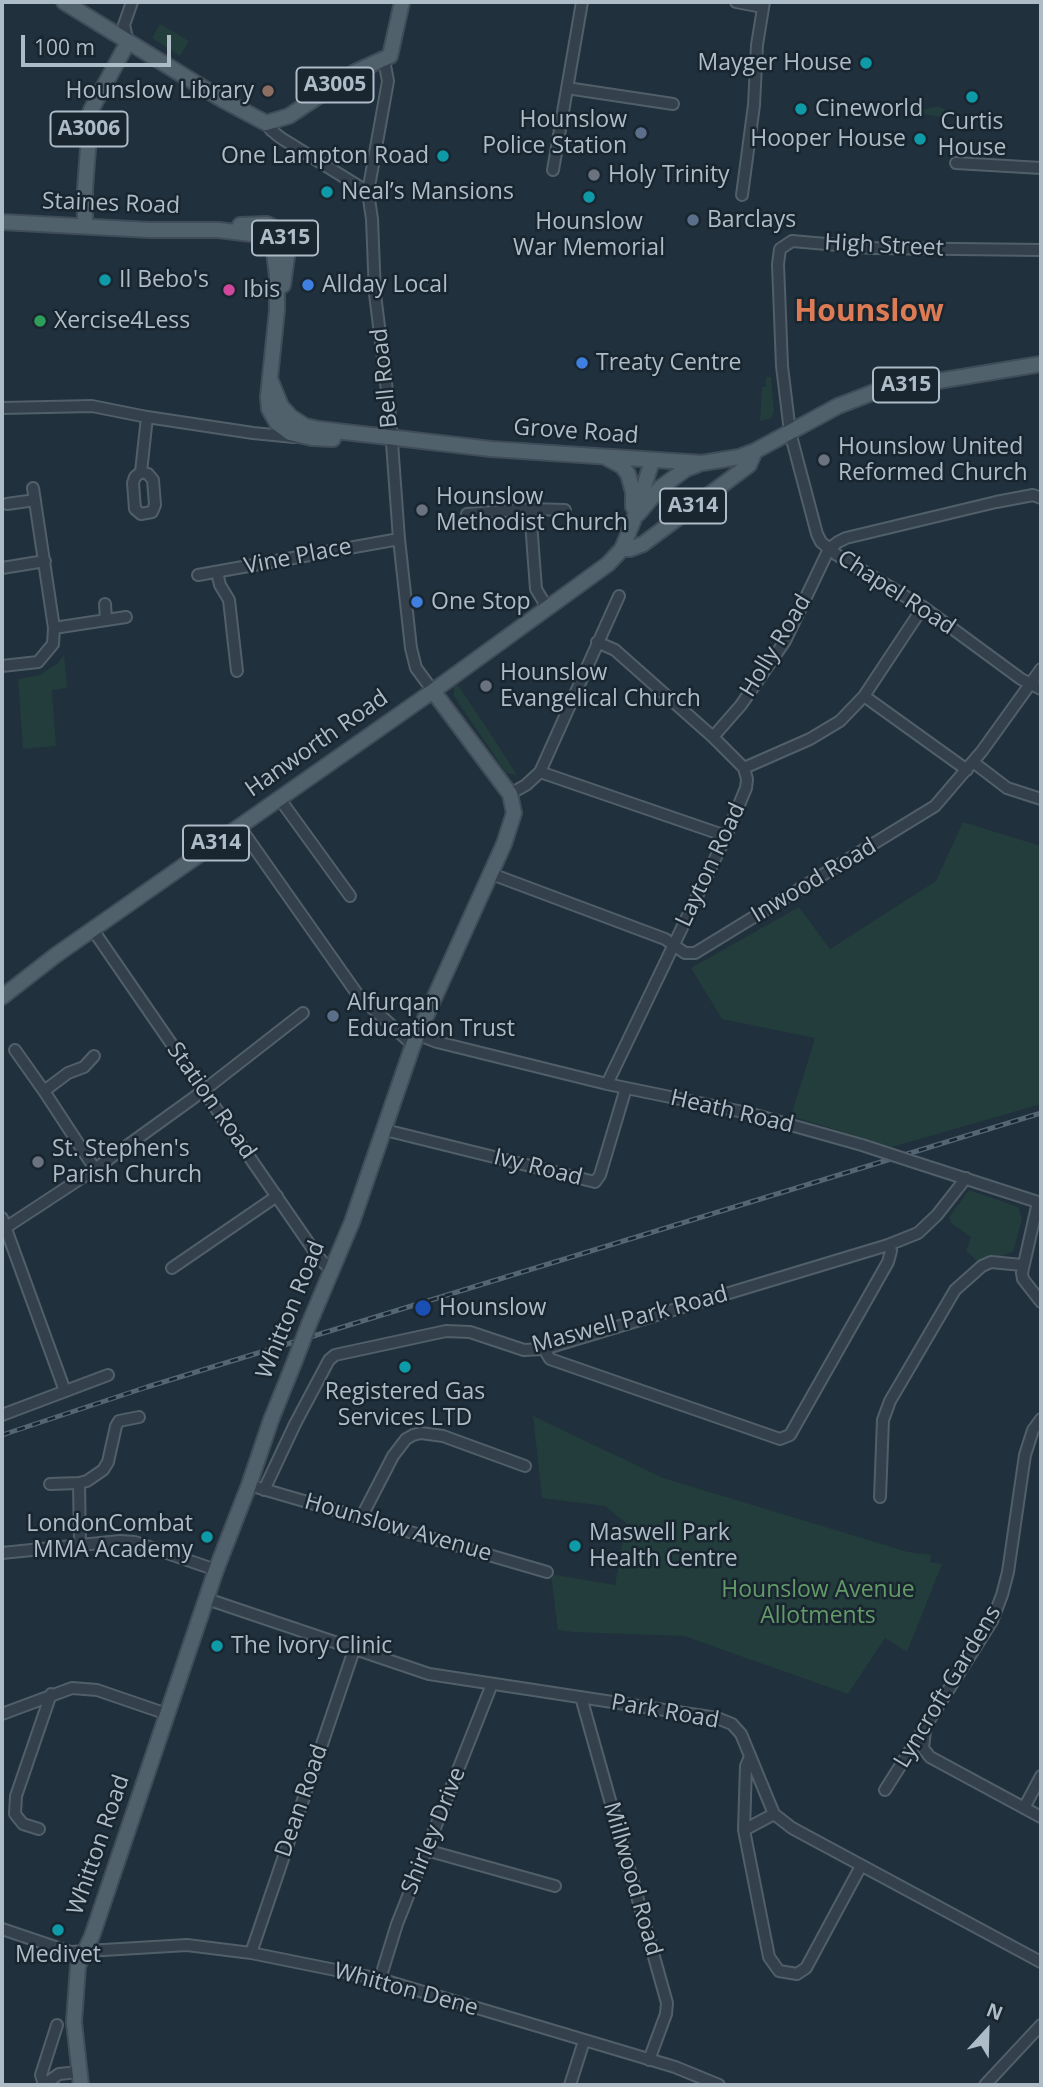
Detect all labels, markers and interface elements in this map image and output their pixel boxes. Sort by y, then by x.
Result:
scale bar [24,21,175,65]
text: 100 m [34,33,95,61]
place label: Mayger House [697,49,852,77]
marker: Mayger House [858,55,874,71]
road number: A3005 [296,68,374,102]
place label: Hounslow Library [66,77,254,105]
marker: Hounslow Library [260,83,276,99]
marker: Curtis House [964,89,980,105]
place label: Cineworld [815,95,923,123]
marker: Cineworld [793,101,809,117]
place label: Hounslow Police Station [482,106,627,160]
place label: Curtis House [938,108,1006,162]
road number: A3006 [50,111,128,146]
marker: Hounslow Police Station [633,125,649,141]
place label: Hooper House [750,125,906,153]
marker: Hooper House [912,131,928,147]
place label: One Lampton Road [221,142,429,170]
marker: One Lampton Road [435,148,451,164]
place label: Holy Trinity [608,161,730,189]
marker: Holy Trinity [586,167,602,183]
place label: Neal’s Mansions [341,178,514,206]
marker: Neal’s Mansions [319,184,335,200]
street label: Staines Road [41,188,181,220]
marker: Hounslow War Memorial [581,189,597,205]
place label: Barclays [707,206,796,234]
place label: Hounslow War Memorial [513,208,665,262]
marker: Barclays [685,212,701,228]
road number: A315 [252,220,318,256]
street label: High Street [824,229,944,263]
place label: Il Bebo's [119,266,209,294]
place label: Allday Local [322,271,448,299]
marker: Il Bebo's [97,272,113,288]
place label: Ibis [243,276,280,304]
marker: Allday Local [300,277,316,293]
marker: Ibis [221,282,237,298]
district label: Hounslow [794,294,944,330]
place label: Xercise4Less [54,307,190,335]
marker: Xercise4Less [32,313,48,329]
street label: Bell Road [366,327,404,429]
place label: Treaty Centre [596,349,741,377]
marker: Treaty Centre [574,355,590,371]
road number: A315 [873,368,939,402]
street label: Grove Road [513,414,639,450]
place label: Hounslow United Reformed Church [838,433,1028,487]
marker: Hounslow United Reformed Church [816,452,832,468]
place label: Hounslow Methodist Church [436,483,628,537]
road number: A314 [660,489,726,524]
marker: Hounslow Methodist Church [414,502,430,518]
street label: Vine Place [242,533,354,581]
street label: Chapel Road [832,545,960,641]
place label: One Stop [431,588,531,616]
street label: Holly Road [735,590,817,702]
marker: One Stop [409,594,425,610]
place label: Hounslow Evangelical Church [500,659,701,713]
marker: Hounslow Evangelical Church [478,678,494,694]
street label: Hanworth Road [240,684,394,804]
street label: Layton Road [670,799,752,931]
road number: A314 [183,826,249,860]
street label: Inwood Road [746,833,882,929]
place label: Alfurqan Education Trust [347,989,515,1043]
marker: Alfurqan Education Trust [325,1008,341,1024]
street label: Station Road [161,1037,261,1165]
street label: Heath Road [668,1084,796,1140]
place label: St. Stephen's Parish Church [52,1135,202,1189]
street label: Ivy Road [491,1144,585,1192]
marker: St. Stephen's Parish Church [30,1154,46,1170]
street label: Whitton Road [251,1237,331,1383]
street label: Maswell Park Road [529,1281,731,1359]
place label: Hounslow [439,1294,546,1322]
marker: Hounslow [413,1298,433,1318]
marker: Registered Gas Services LTD [397,1359,413,1375]
place label: Registered Gas Services LTD [325,1378,485,1432]
street label: Hounslow Avenue [301,1488,495,1568]
place label: LondonCombat MMA Academy [26,1510,193,1564]
place label: Maswell Park Health Centre [589,1519,738,1573]
marker: LondonCombat MMA Academy [199,1529,215,1545]
marker: Maswell Park Health Centre [567,1538,583,1554]
park label: Hounslow Avenue Allotments [721,1576,915,1630]
street label: Lyncroft Gardens [889,1601,1007,1773]
place label: The Ivory Clinic [231,1632,392,1660]
marker: The Ivory Clinic [209,1638,225,1654]
street label: Park Road [609,1689,721,1735]
street label: Dean Road [270,1741,334,1861]
street label: Shirley Drive [396,1764,472,1898]
street label: Whitton Road [62,1771,136,1919]
street label: Millwood Road [597,1799,667,1959]
marker: Medivet [50,1922,66,1938]
place label: Medivet [15,1941,101,1969]
street label: Whitton Dene [331,1958,481,2022]
north arrow [952,1996,1022,2066]
text: N [983,1997,1007,2026]

